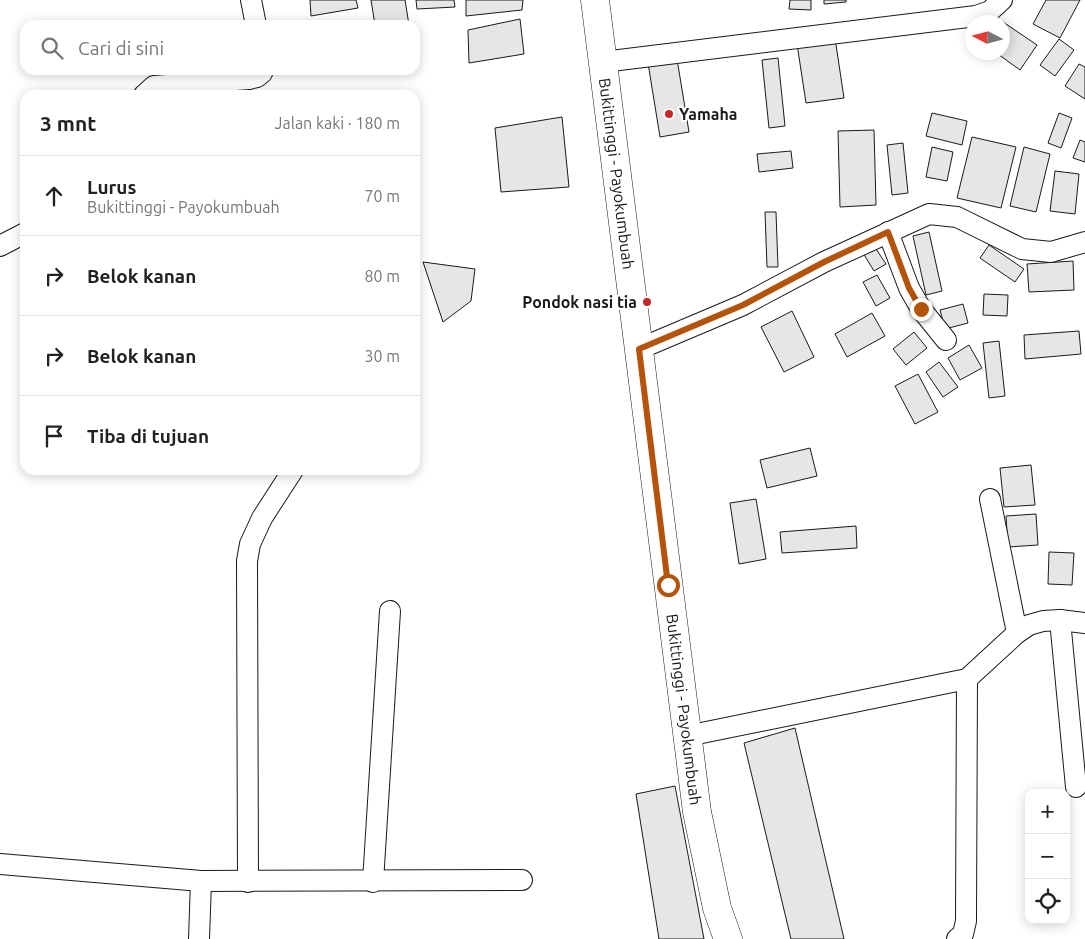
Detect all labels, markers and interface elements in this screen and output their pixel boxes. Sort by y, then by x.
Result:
north arrow [965,15,1010,60]
search box [20,20,420,75]
icon: search [38,34,66,62]
text: Cari di sini [78,37,164,59]
street label: Bukittinggi - Payokumbuah [596,77,638,270]
place label: Yamaha [679,105,737,123]
marker: Yamaha [663,108,675,120]
text: 3 mnt [40,111,96,135]
text: Jalan kaki · 180 m [275,114,400,132]
text: Lurus [87,176,136,198]
icon: ahead [40,182,68,210]
text: 70 m [364,187,400,205]
text: Bukittinggi - Payokumbuah [87,198,280,216]
icon: right [40,262,68,290]
text: Belok kanan [87,265,196,287]
text: 80 m [364,267,400,285]
place label: Pondok nasi tia [522,293,637,311]
marker: Pondok nasi tia [641,296,653,308]
route end [910,298,933,321]
icon: right [40,342,68,370]
text: Belok kanan [87,345,196,367]
text: 30 m [364,347,400,365]
icon: arrive [40,422,68,450]
text: Tiba di tujuan [87,425,209,447]
route start [657,574,680,597]
street label: Bukittinggi - Payokumbuah [663,613,705,806]
map controls [1025,789,1070,924]
button: + [1025,789,1070,834]
button: − [1025,834,1070,879]
button: locate [1025,879,1070,924]

